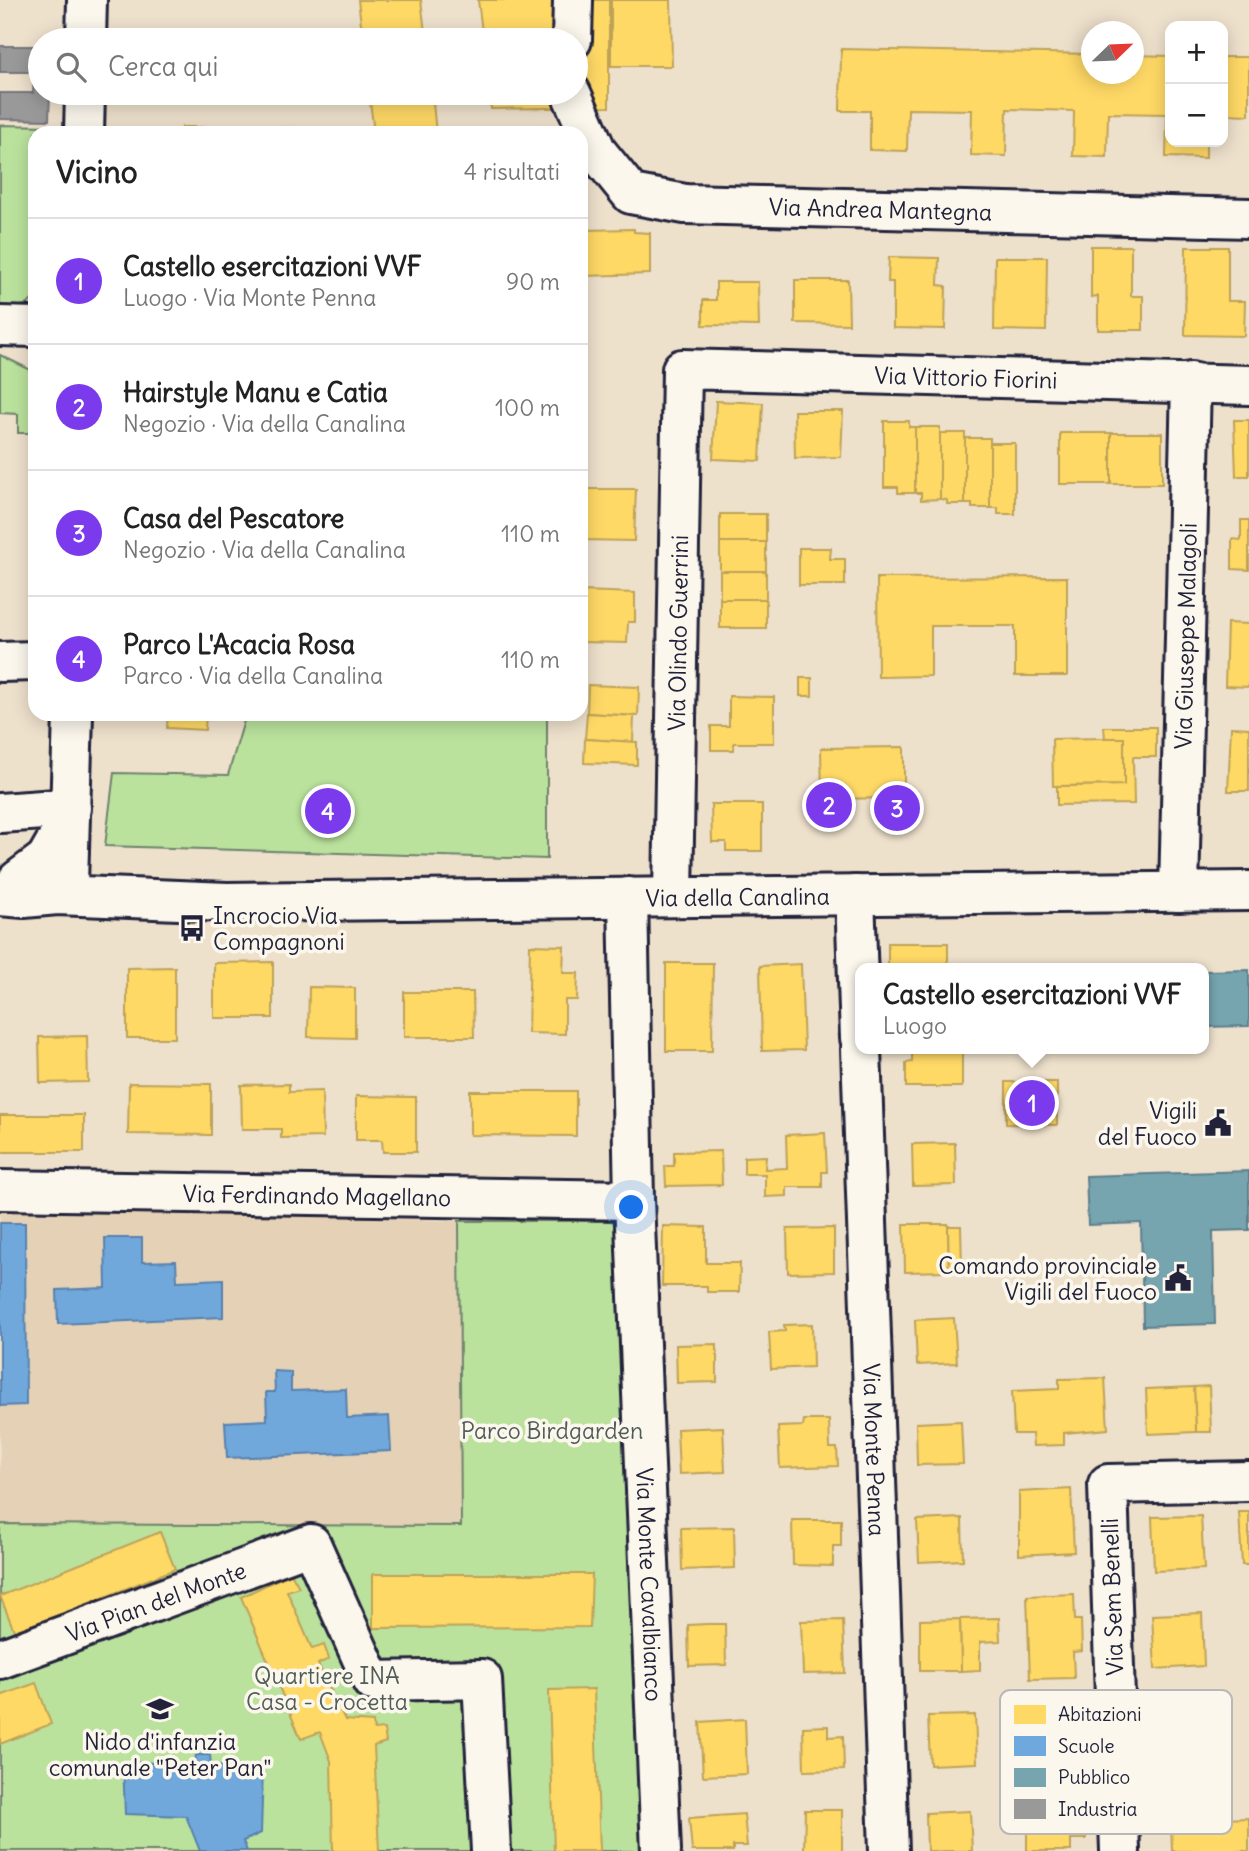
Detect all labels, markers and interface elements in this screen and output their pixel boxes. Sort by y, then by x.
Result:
north arrow [1081,21,1144,84]
map controls [1165,21,1228,147]
button: + [1165,21,1228,84]
search box [28,28,588,105]
icon: search [52,48,90,86]
text: Cerca qui [108,50,218,83]
button: − [1165,84,1228,147]
text: Vicino [56,153,138,191]
text: 4 risultati [464,157,560,186]
street label: Via Andrea Mantegna [768,192,993,226]
text: Castello esercitazioni VVF [123,250,422,283]
text: 1 [74,267,84,296]
text: 90 m [506,267,560,296]
text: Luogo · Via Monte Penna [123,283,376,312]
street label: Via Vittorio Fiorini [874,360,1058,394]
text: Hairstyle Manu e Catia [123,376,388,409]
text: 2 [73,393,85,422]
text: 100 m [495,393,560,422]
text: Negozio · Via della Canalina [123,409,406,438]
text: Casa del Pescatore [123,502,344,535]
text: 3 [72,519,86,548]
text: 110 m [501,519,560,548]
street label: Via Giuseppe Malagoli [1168,523,1202,750]
text: Negozio · Via della Canalina [123,535,406,564]
street label: Via Olindo Guerrini [661,535,694,731]
text: Parco L'Acacia Rosa [123,628,355,661]
text: 4 [72,645,86,674]
text: 110 m [501,645,560,674]
text: Parco · Via della Canalina [123,661,383,690]
pin: 2 [806,779,852,831]
pin: 3 [874,782,920,834]
pin: 4 [305,785,351,837]
street label: Via della Canalina [645,881,830,912]
place label: Incrocio Via Compagnoni [213,901,345,956]
bus stop icon: Incrocio Via Compagnoni [177,913,207,943]
popup [855,963,1209,1054]
text: Castello esercitazioni VVF [883,978,1181,1011]
text: Luogo [883,1011,947,1040]
pin: 1 [1009,1077,1055,1129]
place label: Vigili del Fuoco [1098,1096,1197,1151]
public building icon: Vigili del Fuoco [1203,1108,1233,1138]
street label: Via Ferdinando Magellano [183,1178,451,1212]
your location [614,1190,648,1224]
place label: Comando provinciale Vigili del Fuoco [938,1251,1157,1306]
public building icon: Comando provinciale Vigili del Fuoco [1163,1263,1193,1293]
street label: Via Monte Penna [857,1363,893,1537]
park label: Parco Birdgarden [461,1416,643,1445]
street label: Via Monte Cavalbianco [631,1467,669,1702]
street label: Via Sem Benelli [1095,1518,1129,1676]
street label: Via Pian del Monte [62,1555,250,1648]
park label: Quartiere INA Casa - Crocetta [246,1661,408,1716]
legend [1000,1690,1232,1834]
school or university icon: Nido d'infanzia comunale "Peter Pan" [145,1694,175,1724]
text: Abitazioni [1058,1702,1141,1726]
place label: Nido d'infanzia comunale "Peter Pan" [49,1727,271,1782]
text: Scuole [1058,1734,1114,1758]
text: Pubblico [1058,1765,1130,1789]
text: Industria [1058,1797,1137,1821]

